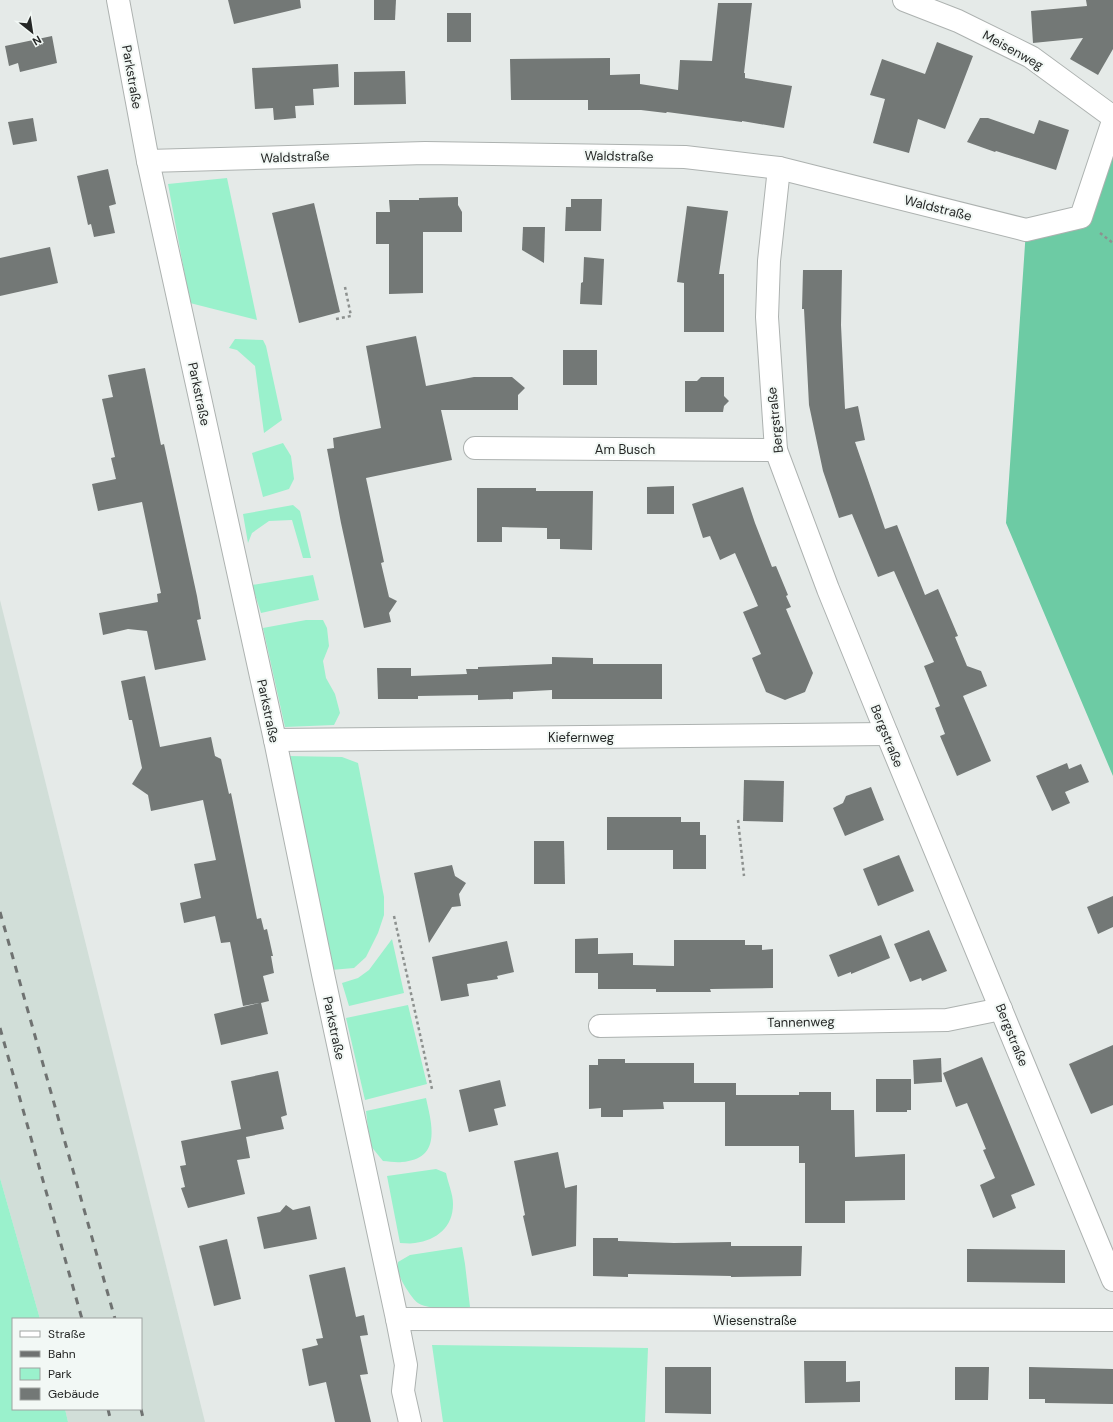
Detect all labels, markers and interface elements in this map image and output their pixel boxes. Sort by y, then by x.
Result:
north arrow [12,12,52,52]
street label: Meisenweg [980,26,1046,74]
text: N [30,33,44,49]
street label: Parkstraße [118,44,146,110]
street label: Waldstraße [260,147,330,167]
street label: Waldstraße [584,147,654,165]
street label: Waldstraße [902,191,974,225]
street label: Parkstraße [184,361,214,427]
street label: Bergstraße [763,386,787,454]
street label: Am Busch [595,441,655,458]
street label: Parkstraße [253,678,283,744]
street label: Bergstraße [867,702,907,770]
street label: Kiefernweg [548,729,614,746]
street label: Parkstraße [319,995,349,1061]
street label: Bergstraße [992,1001,1032,1069]
street label: Tannenweg [767,1013,835,1031]
street label: Wiesenstraße [713,1312,797,1329]
legend [12,1318,142,1410]
text: Straße [48,1326,85,1342]
text: Bahn [48,1346,76,1362]
text: Park [48,1366,72,1382]
text: Gebäude [48,1386,99,1402]

